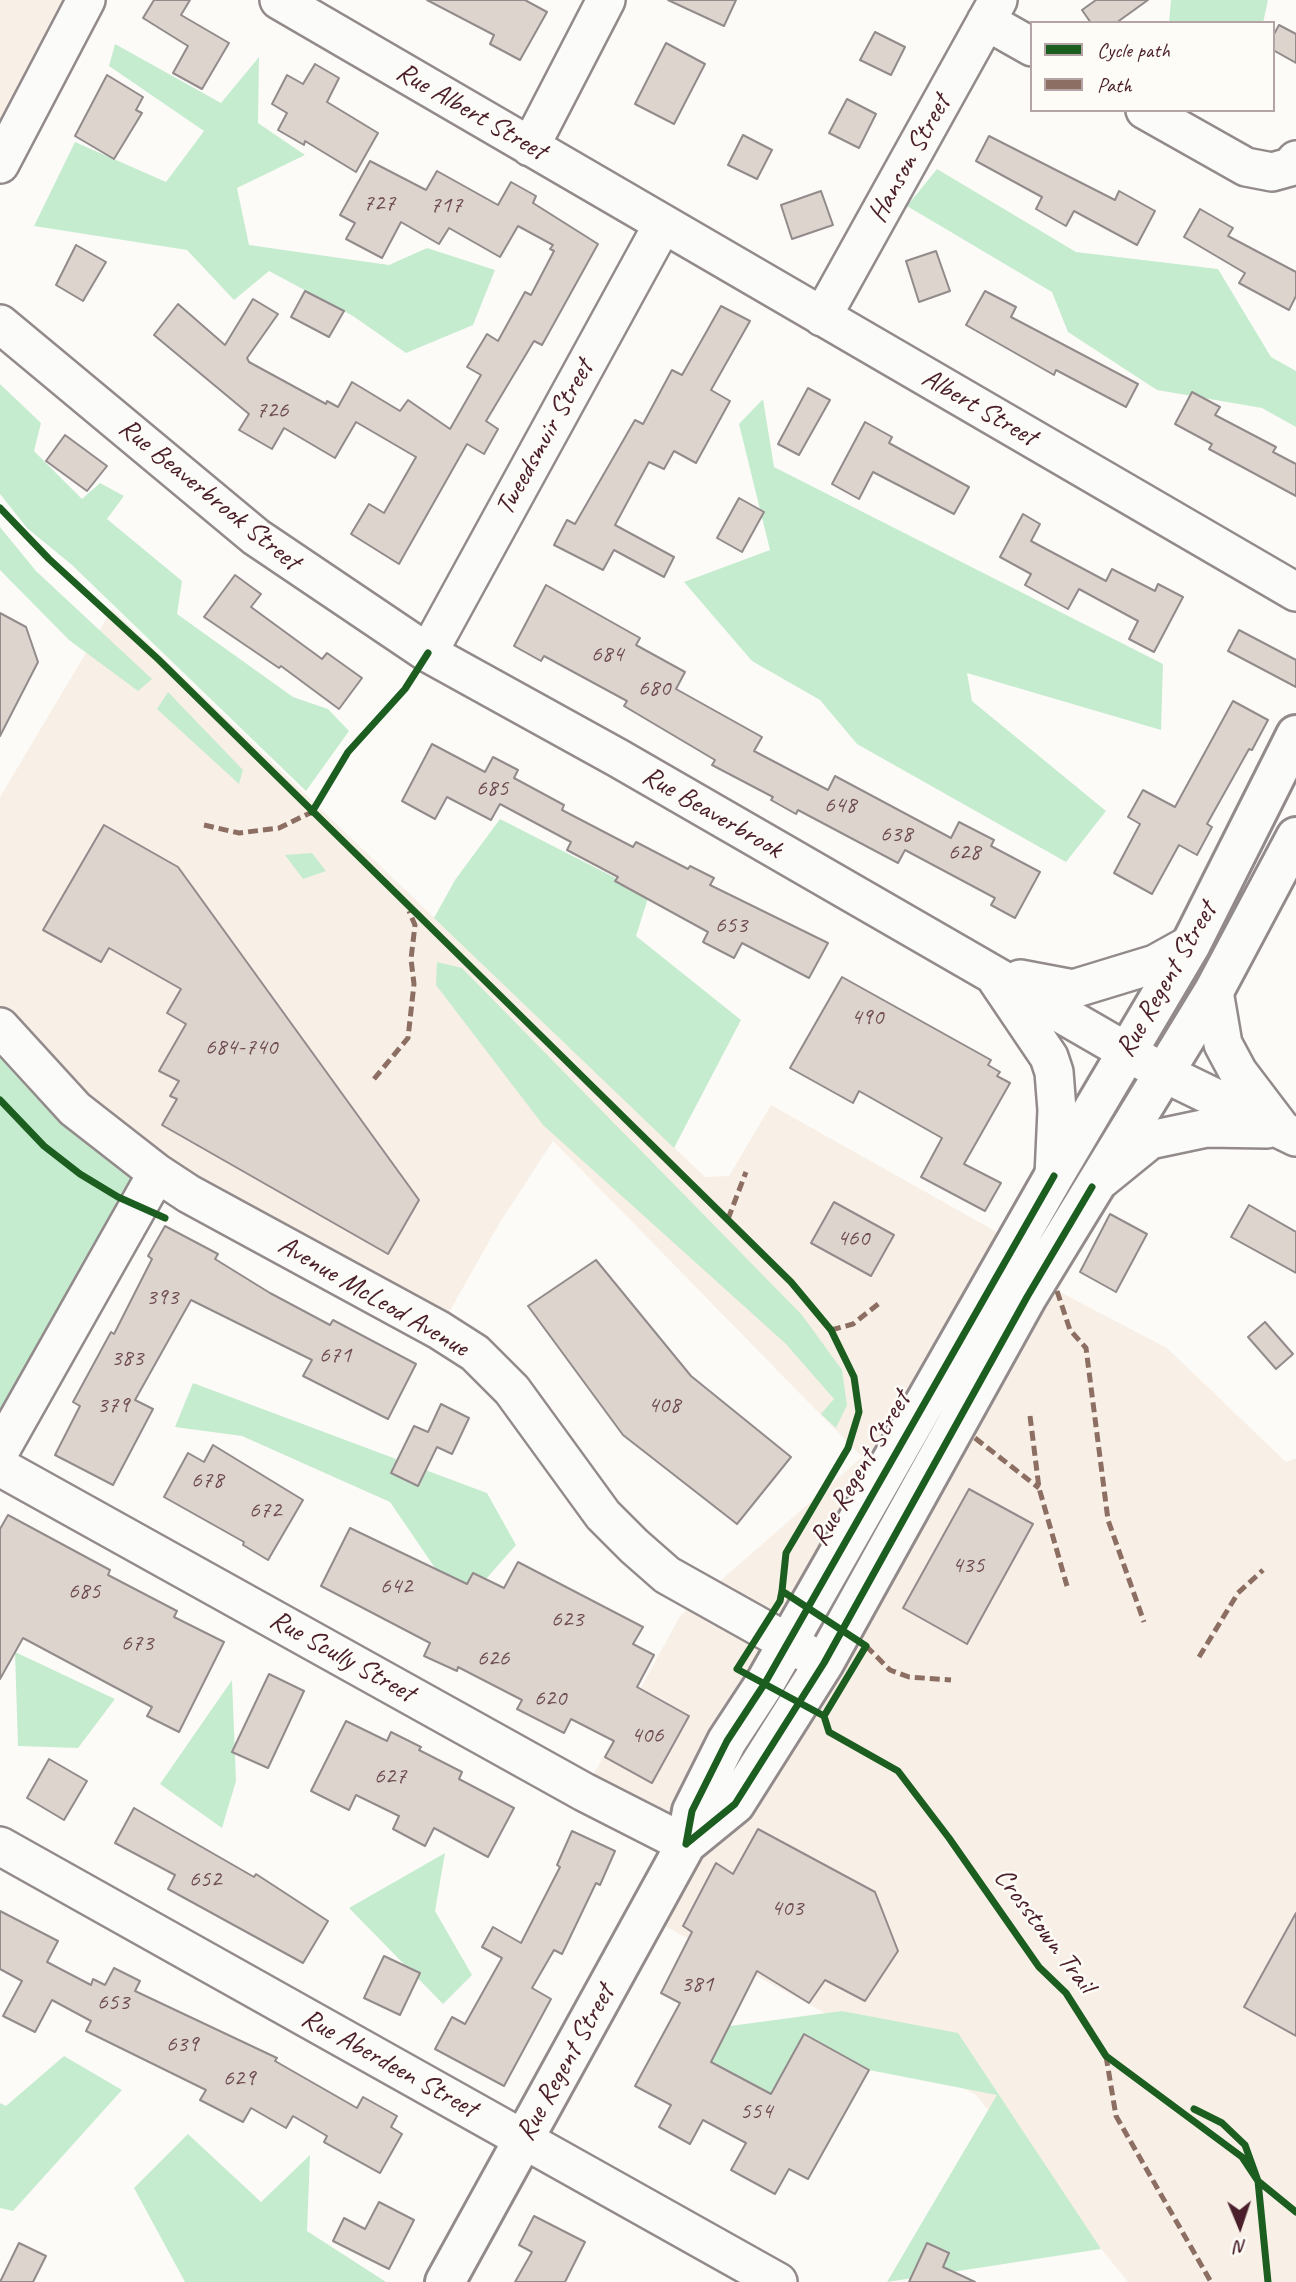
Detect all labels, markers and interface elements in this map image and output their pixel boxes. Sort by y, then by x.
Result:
legend [1030,21,1275,112]
text: Cycle path [1097,37,1170,63]
street label: Rue Albert Street [390,56,552,168]
text: Path [1097,72,1132,98]
street label: Hanson Street [861,89,959,229]
house number: 727 [363,190,395,218]
house number: 717 [430,192,462,220]
street label: Tweedsmuir Street [489,354,601,522]
street label: Albert Street [916,362,1042,454]
house number: 726 [256,397,288,425]
street label: Rue Beaverbrook Street [111,412,307,578]
house number: 684 [591,641,623,669]
house number: 680 [638,675,670,703]
street label: Rue Beaverbrook [636,759,788,867]
house number: 685 [476,775,508,803]
house number: 648 [824,792,856,820]
house number: 638 [880,821,912,849]
house number: 628 [948,839,980,867]
street label: Rue Regent Street [1109,897,1225,1063]
house number: 653 [715,912,747,940]
house number: 490 [851,1004,883,1032]
house number: 684-740 [205,1034,277,1062]
house number: 460 [837,1225,869,1253]
street label: Avenue McLeod Avenue [272,1229,474,1365]
house number: 393 [146,1284,178,1312]
house number: 671 [319,1342,351,1370]
house number: 383 [111,1345,143,1373]
street label: Rue Regent Street [803,1386,919,1552]
house number: 379 [97,1392,129,1420]
house number: 408 [648,1392,680,1420]
house number: 678 [191,1467,223,1495]
house number: 672 [249,1497,281,1525]
house number: 435 [952,1552,984,1580]
house number: 642 [380,1573,412,1601]
house number: 685 [68,1578,100,1606]
street label: Rue Scully Street [264,1603,420,1711]
house number: 623 [551,1606,583,1634]
house number: 673 [121,1630,153,1658]
house number: 626 [477,1645,509,1673]
house number: 620 [534,1685,566,1713]
house number: 406 [631,1722,663,1750]
house number: 627 [374,1763,406,1791]
street label: Crosstown Trail [986,1862,1102,2000]
house number: 652 [189,1866,221,1894]
house number: 403 [771,1895,803,1923]
house number: 381 [681,1971,713,1999]
street label: Rue Regent Street [509,1979,623,2147]
house number: 653 [97,1989,129,2017]
street label: Rue Aberdeen Street [295,2002,483,2126]
house number: 639 [166,2031,198,2059]
house number: 629 [223,2065,255,2093]
house number: 554 [740,2098,772,2126]
north arrow [1205,2191,1275,2261]
text: N [1234,2235,1247,2259]

